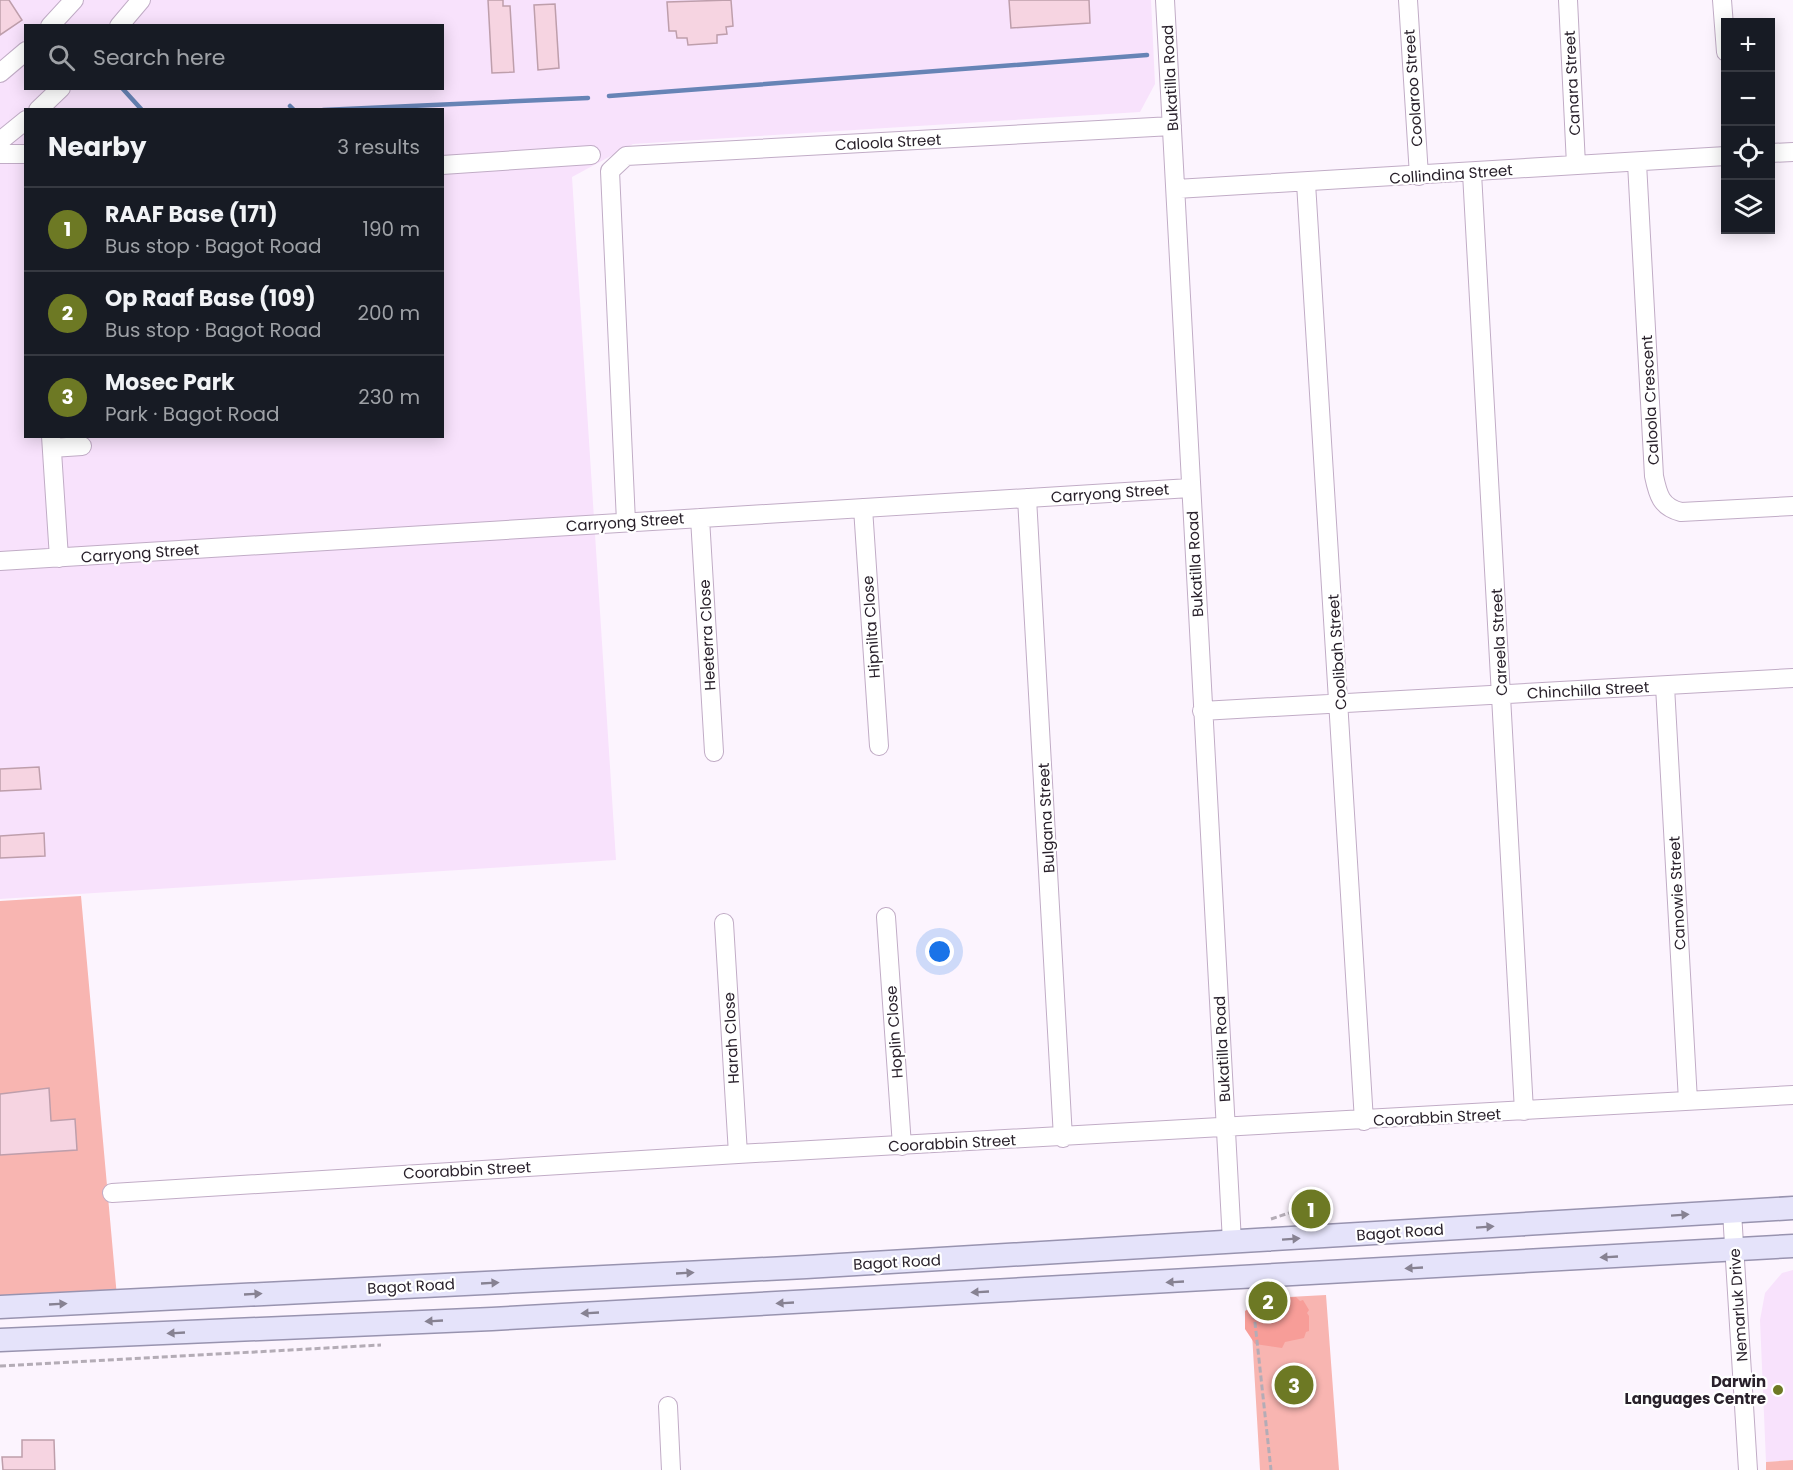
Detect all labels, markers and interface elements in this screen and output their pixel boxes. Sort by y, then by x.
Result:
map controls [1721,18,1775,234]
button: + [1721,18,1775,72]
search box [24,24,444,90]
street label: Bukatilla Road [1157,24,1183,132]
street label: Coolaroo Street [1398,29,1428,147]
street label: Canara Street [1559,30,1585,136]
icon: search [45,41,78,74]
text: Search here [93,42,226,73]
button: − [1721,72,1775,126]
button: locate [1721,126,1775,180]
text: Nearby [48,129,146,165]
street label: Caloola Street [834,129,942,155]
text: 3 results [337,133,420,161]
street label: Collindina Street [1389,159,1513,189]
button: layers [1721,180,1775,234]
text: RAAF Base (171) [105,199,278,230]
text: 1 [64,215,71,243]
text: 190 m [363,215,420,243]
text: Bus stop · Bagot Road [105,232,322,260]
text: Op Raaf Base (109) [105,283,316,314]
text: 2 [62,299,73,327]
text: 200 m [357,299,420,327]
text: Bus stop · Bagot Road [105,316,322,344]
street label: Caloola Crescent [1636,334,1664,466]
text: Mosec Park [105,367,235,398]
text: 3 [61,383,74,411]
text: 230 m [358,383,420,411]
text: Park · Bagot Road [105,400,280,428]
street label: Carryong Street [1050,478,1170,508]
street label: Carryong Street [565,507,685,537]
street label: Bukatilla Road [1182,510,1208,618]
street label: Carryong Street [80,538,200,568]
street label: Hipnilta Close [857,575,885,679]
street label: Heeterra Close [694,579,720,691]
street label: Careela Street [1486,588,1512,696]
street label: Coolibah Street [1322,593,1352,711]
street label: Chinchilla Street [1526,676,1650,704]
street label: Bulgana Street [1033,762,1059,874]
street label: Canowie Street [1664,835,1690,951]
your location [925,937,954,966]
street label: Hoplin Close [880,985,908,1079]
street label: Harah Close [718,992,744,1084]
street label: Bukatilla Road [1209,995,1235,1103]
street label: Coorabbin Street [1373,1103,1501,1131]
street label: Coorabbin Street [888,1129,1016,1157]
street label: Coorabbin Street [403,1156,531,1184]
pin: 1 [1292,1186,1330,1232]
one-way arrow [1670,1210,1689,1220]
street label: Bagot Road [1356,1218,1444,1246]
one-way arrow [1476,1222,1495,1232]
one-way arrow [1281,1234,1300,1244]
street label: Nemarluk Drive [1724,1248,1752,1362]
street label: Bagot Road [853,1249,941,1275]
one-way arrow [1599,1252,1618,1262]
one-way arrow [1405,1264,1424,1273]
one-way arrow [675,1268,694,1277]
street label: Bagot Road [367,1273,455,1299]
one-way arrow [1165,1277,1184,1287]
one-way arrow [480,1278,499,1287]
pin: 2 [1248,1278,1288,1324]
one-way arrow [970,1288,989,1297]
one-way arrow [244,1290,263,1299]
one-way arrow [776,1298,795,1307]
one-way arrow [49,1299,68,1308]
one-way arrow [581,1309,600,1318]
one-way arrow [424,1317,443,1326]
one-way arrow [167,1328,186,1337]
pin: 3 [1274,1362,1314,1408]
place label: Darwin Languages Centre [1625,1371,1766,1409]
marker: Darwin Languages Centre [1771,1383,1785,1397]

